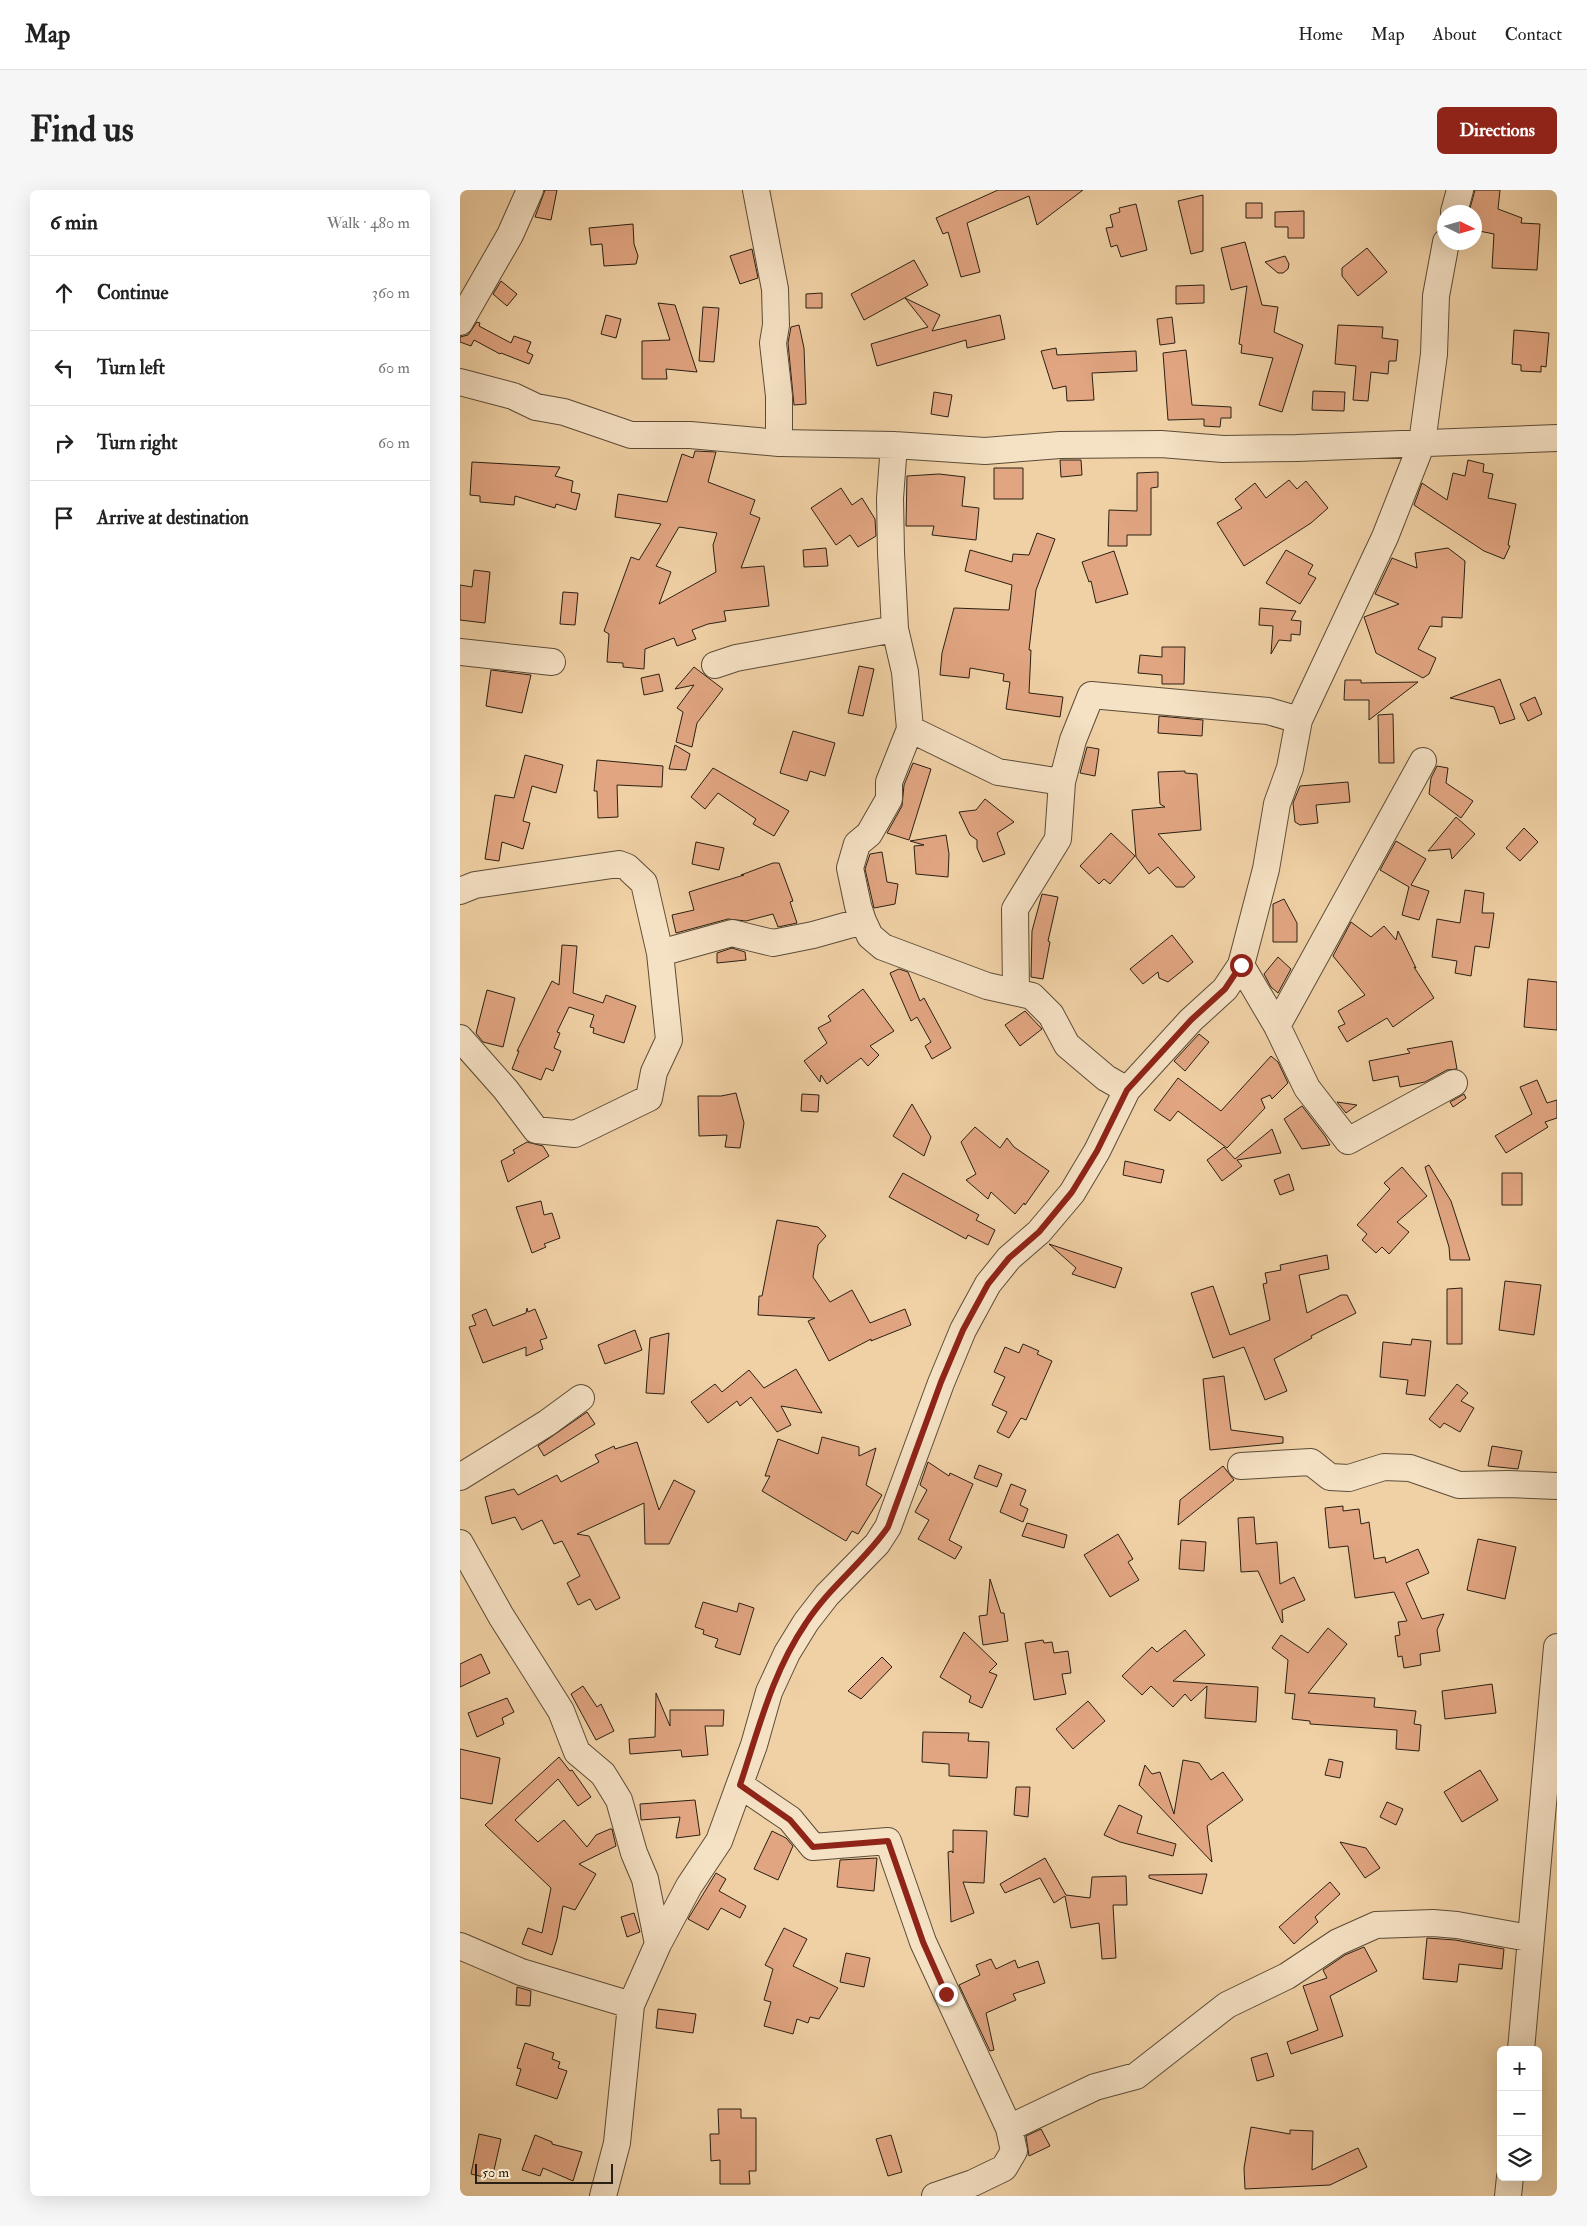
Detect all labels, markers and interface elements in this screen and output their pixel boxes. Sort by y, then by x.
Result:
text: Map [25,19,70,50]
text: Home [1298,23,1343,46]
text: Map [1371,23,1405,46]
text: About [1433,23,1477,46]
text: Contact [1505,23,1562,46]
button: Directions [1437,107,1557,154]
text: Find us [30,108,134,152]
north arrow [1437,205,1482,250]
text: 6 min [50,209,98,236]
text: Walk · 480 m [327,213,410,233]
icon: ahead [50,279,78,307]
text: Continue [97,281,168,305]
text: 360 m [372,283,410,303]
icon: left [50,354,78,382]
text: Turn left [97,356,165,380]
text: 60 m [378,358,410,378]
icon: right [50,429,78,457]
text: Turn right [97,431,177,455]
text: 60 m [378,433,410,453]
icon: arrive [50,504,78,532]
text: Arrive at destination [97,506,249,530]
route start [1230,954,1253,977]
route end [935,1983,958,2006]
map controls [1497,2046,1542,2181]
button: + [1497,2046,1542,2091]
button: − [1497,2091,1542,2136]
button: layers [1497,2136,1542,2181]
scale bar [475,2161,612,2184]
text: 50 m [482,2164,509,2181]

